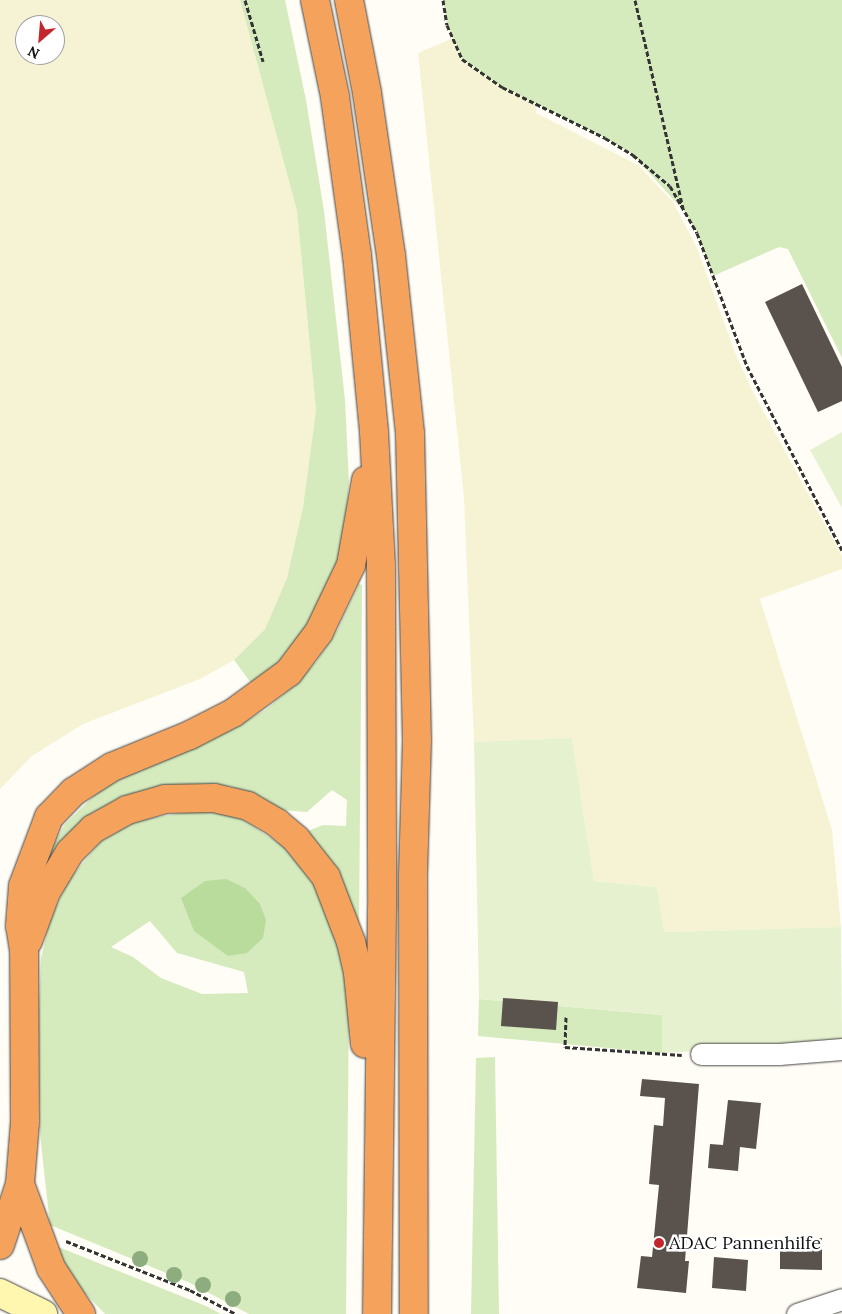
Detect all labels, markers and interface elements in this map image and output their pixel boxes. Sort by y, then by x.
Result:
north arrow [15,15,65,65]
text: N [25,42,43,63]
place label: ADAC Pannenhilfe [669,1232,821,1254]
marker: ADAC Pannenhilfe [653,1237,665,1249]

